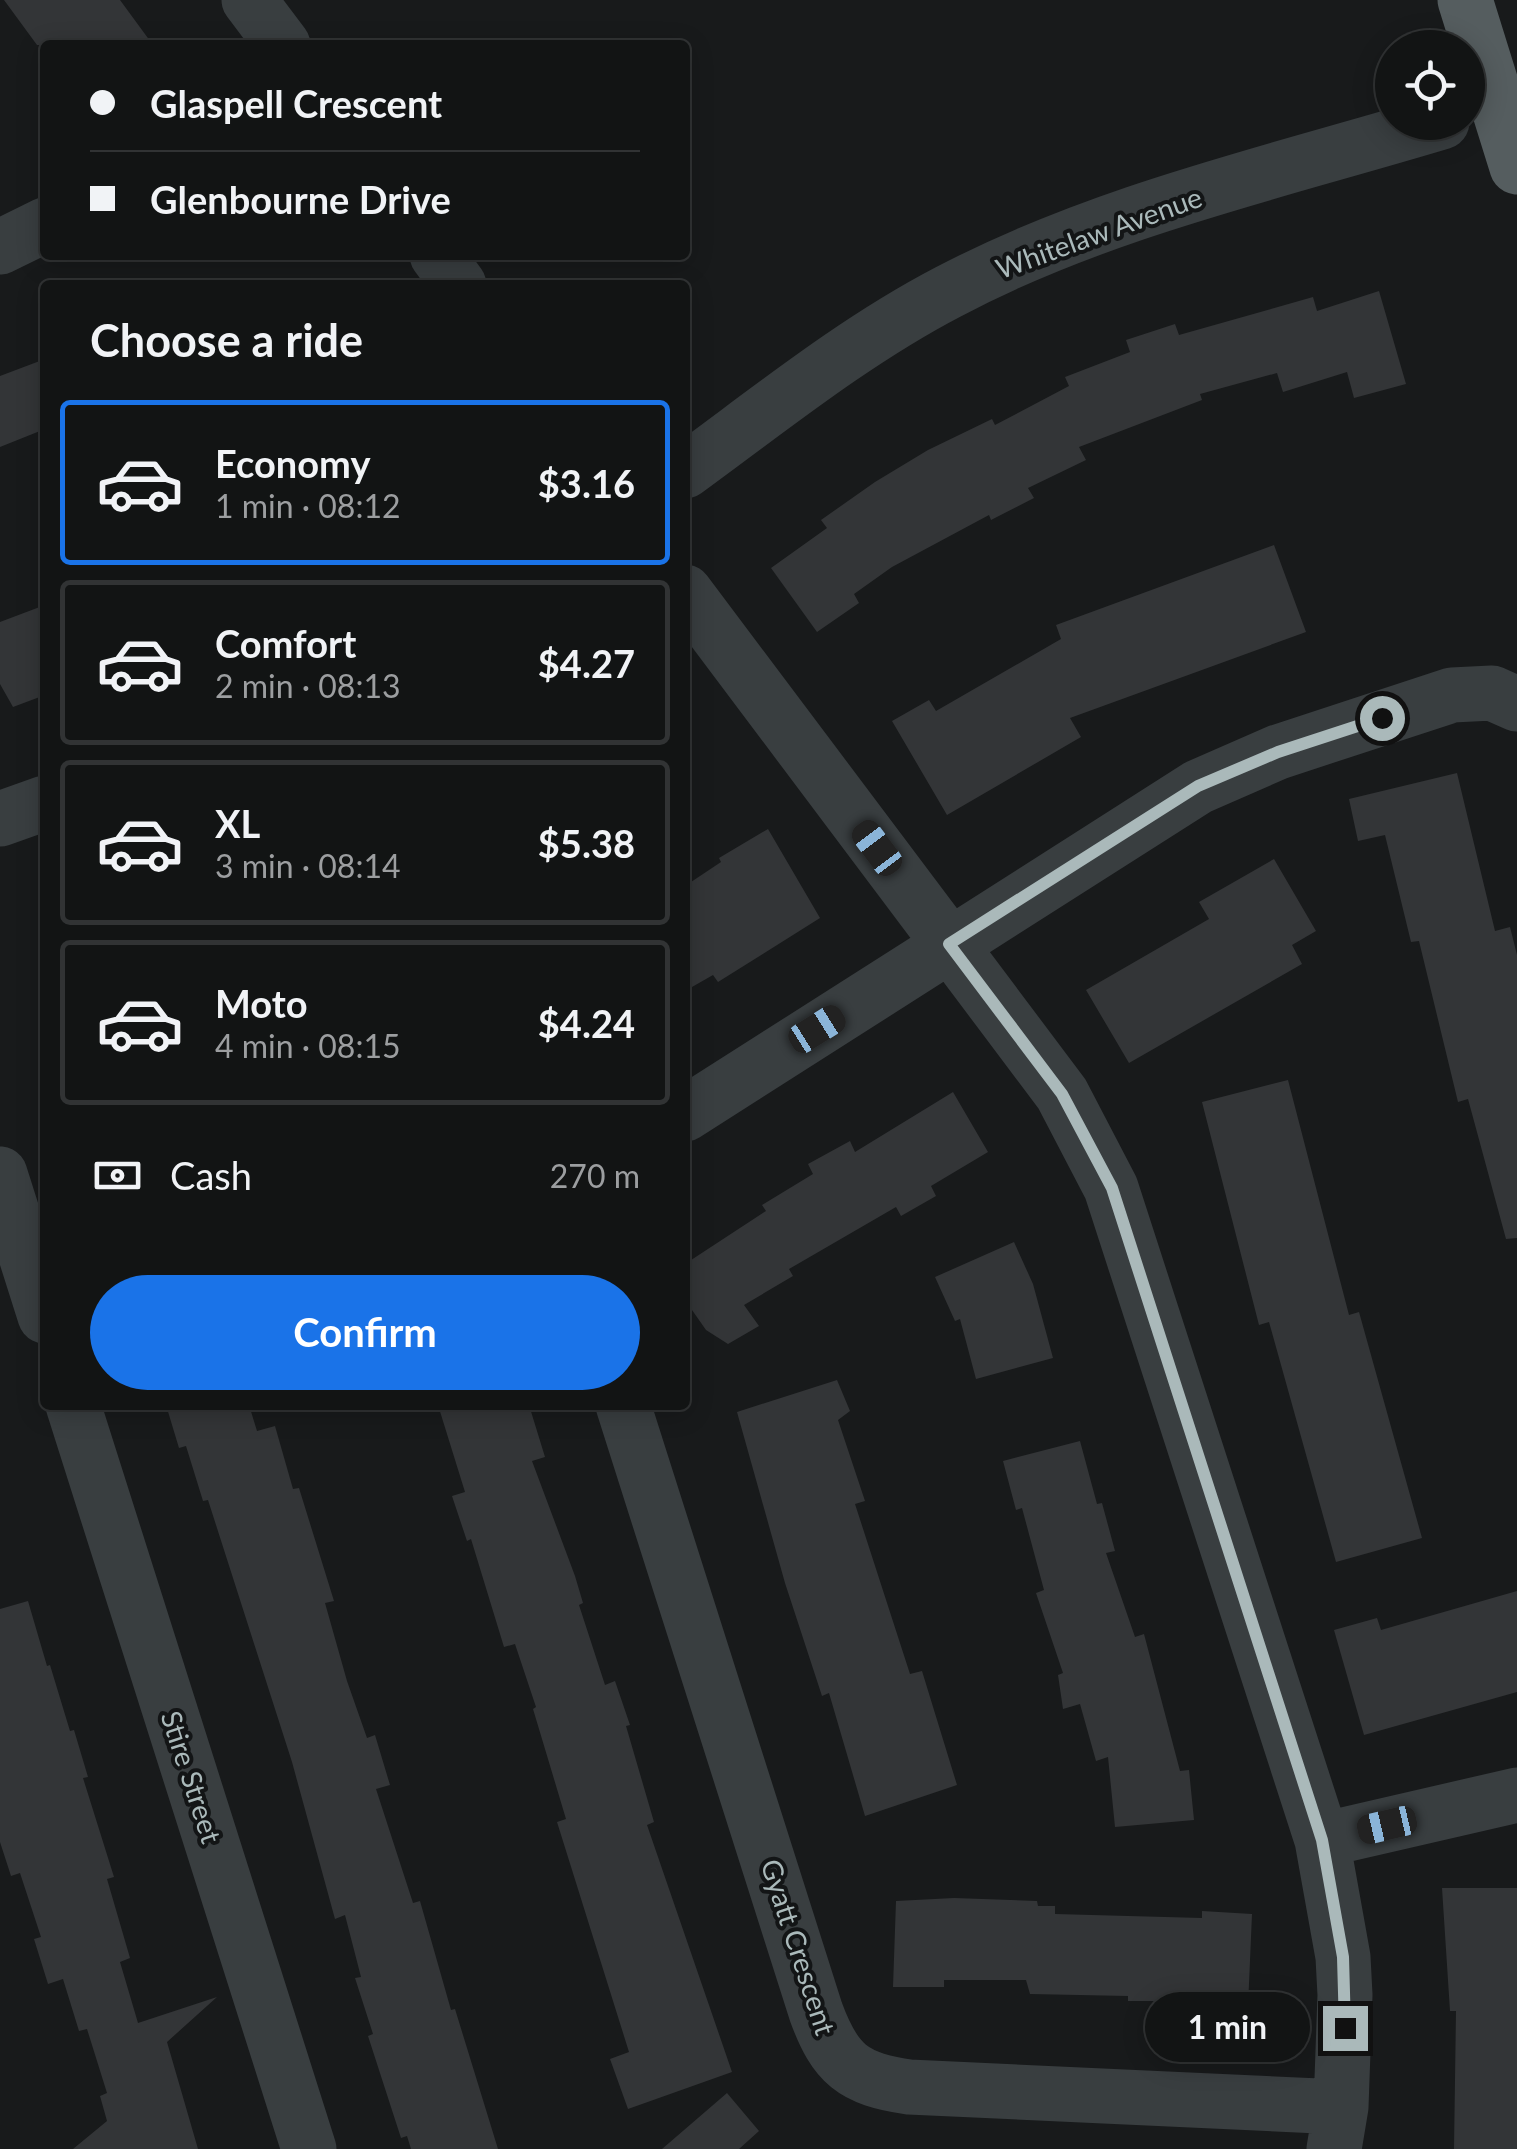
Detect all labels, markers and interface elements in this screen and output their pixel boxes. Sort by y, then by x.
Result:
map controls [1375,30,1485,140]
button: locate [1375,30,1485,140]
text: Glaspell Crescent [150,80,442,126]
text: Glenbourne Drive [150,176,451,222]
street label: Whitelaw Avenue [991,179,1206,285]
text: Choose a ride [90,313,363,367]
icon: car [95,438,185,528]
text: Economy [215,440,370,486]
text: $3.16 [538,460,635,506]
text: 1 min · 08:12 [215,486,401,525]
icon: car [95,618,185,708]
text: Comfort [215,620,356,666]
text: $4.27 [538,640,635,686]
text: 2 min · 08:13 [215,666,401,705]
route start [1360,696,1405,741]
icon: car [95,798,185,888]
text: XL [215,800,260,846]
car [847,815,907,881]
text: $5.38 [538,820,635,866]
text: 3 min · 08:14 [215,846,401,885]
icon: car [95,978,185,1068]
text: Moto [215,980,308,1026]
text: $4.24 [538,1000,635,1046]
car [784,1000,850,1058]
text: 4 min · 08:15 [215,1026,401,1065]
icon: cash [90,1148,145,1203]
text: Cash [170,1152,252,1198]
text: 270 m [550,1156,640,1195]
button: Confirm [90,1275,640,1390]
street label: Stire Street [155,1706,229,1847]
car [1354,1804,1420,1846]
street label: Gyatt Crescent [755,1855,843,2039]
callout: 1 min [1145,1993,1310,2063]
route end [1323,2006,1368,2051]
text: 1 min [1188,2007,1267,2046]

